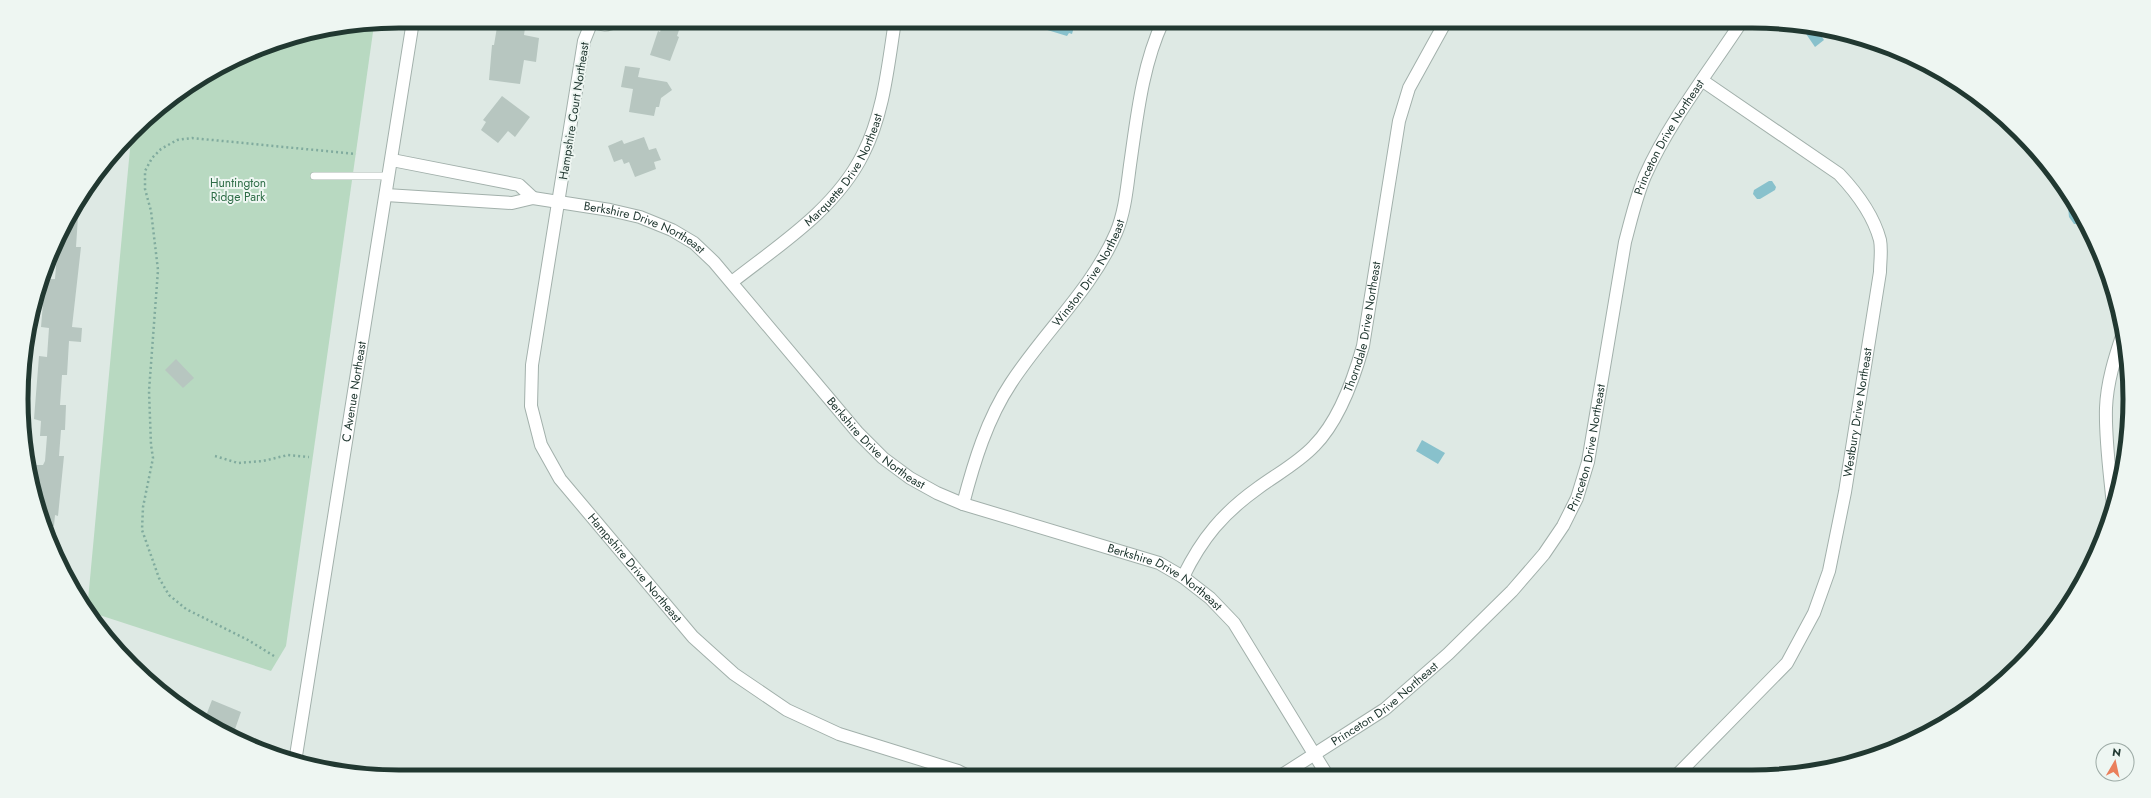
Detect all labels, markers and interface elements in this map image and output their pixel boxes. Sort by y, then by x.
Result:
street label: Hampshire Court Northeast [554,41,594,181]
street label: Princeton Drive Northeast [1630,76,1709,197]
street label: Marquette Drive Northeast [800,111,887,231]
park label: Huntington Ridge Park [210,174,266,206]
street label: Berkshire Drive Northeast [582,197,709,258]
street label: Winston Drive Northeast [1048,217,1129,331]
street label: Thorndale Drive Northeast [1339,260,1385,395]
street label: C Avenue Northeast [337,340,371,443]
street label: Westbury Drive Northeast [1838,347,1877,479]
street label: Princeton Drive Northeast [1563,383,1610,515]
street label: Berkshire Drive Northeast [822,393,928,494]
street label: Hampshire Drive Northeast [583,509,686,626]
street label: Berkshire Drive Northeast [1105,539,1226,615]
street label: Princeton Drive Northeast [1327,657,1442,750]
north arrow [2095,742,2135,782]
text: N [2111,744,2122,761]

